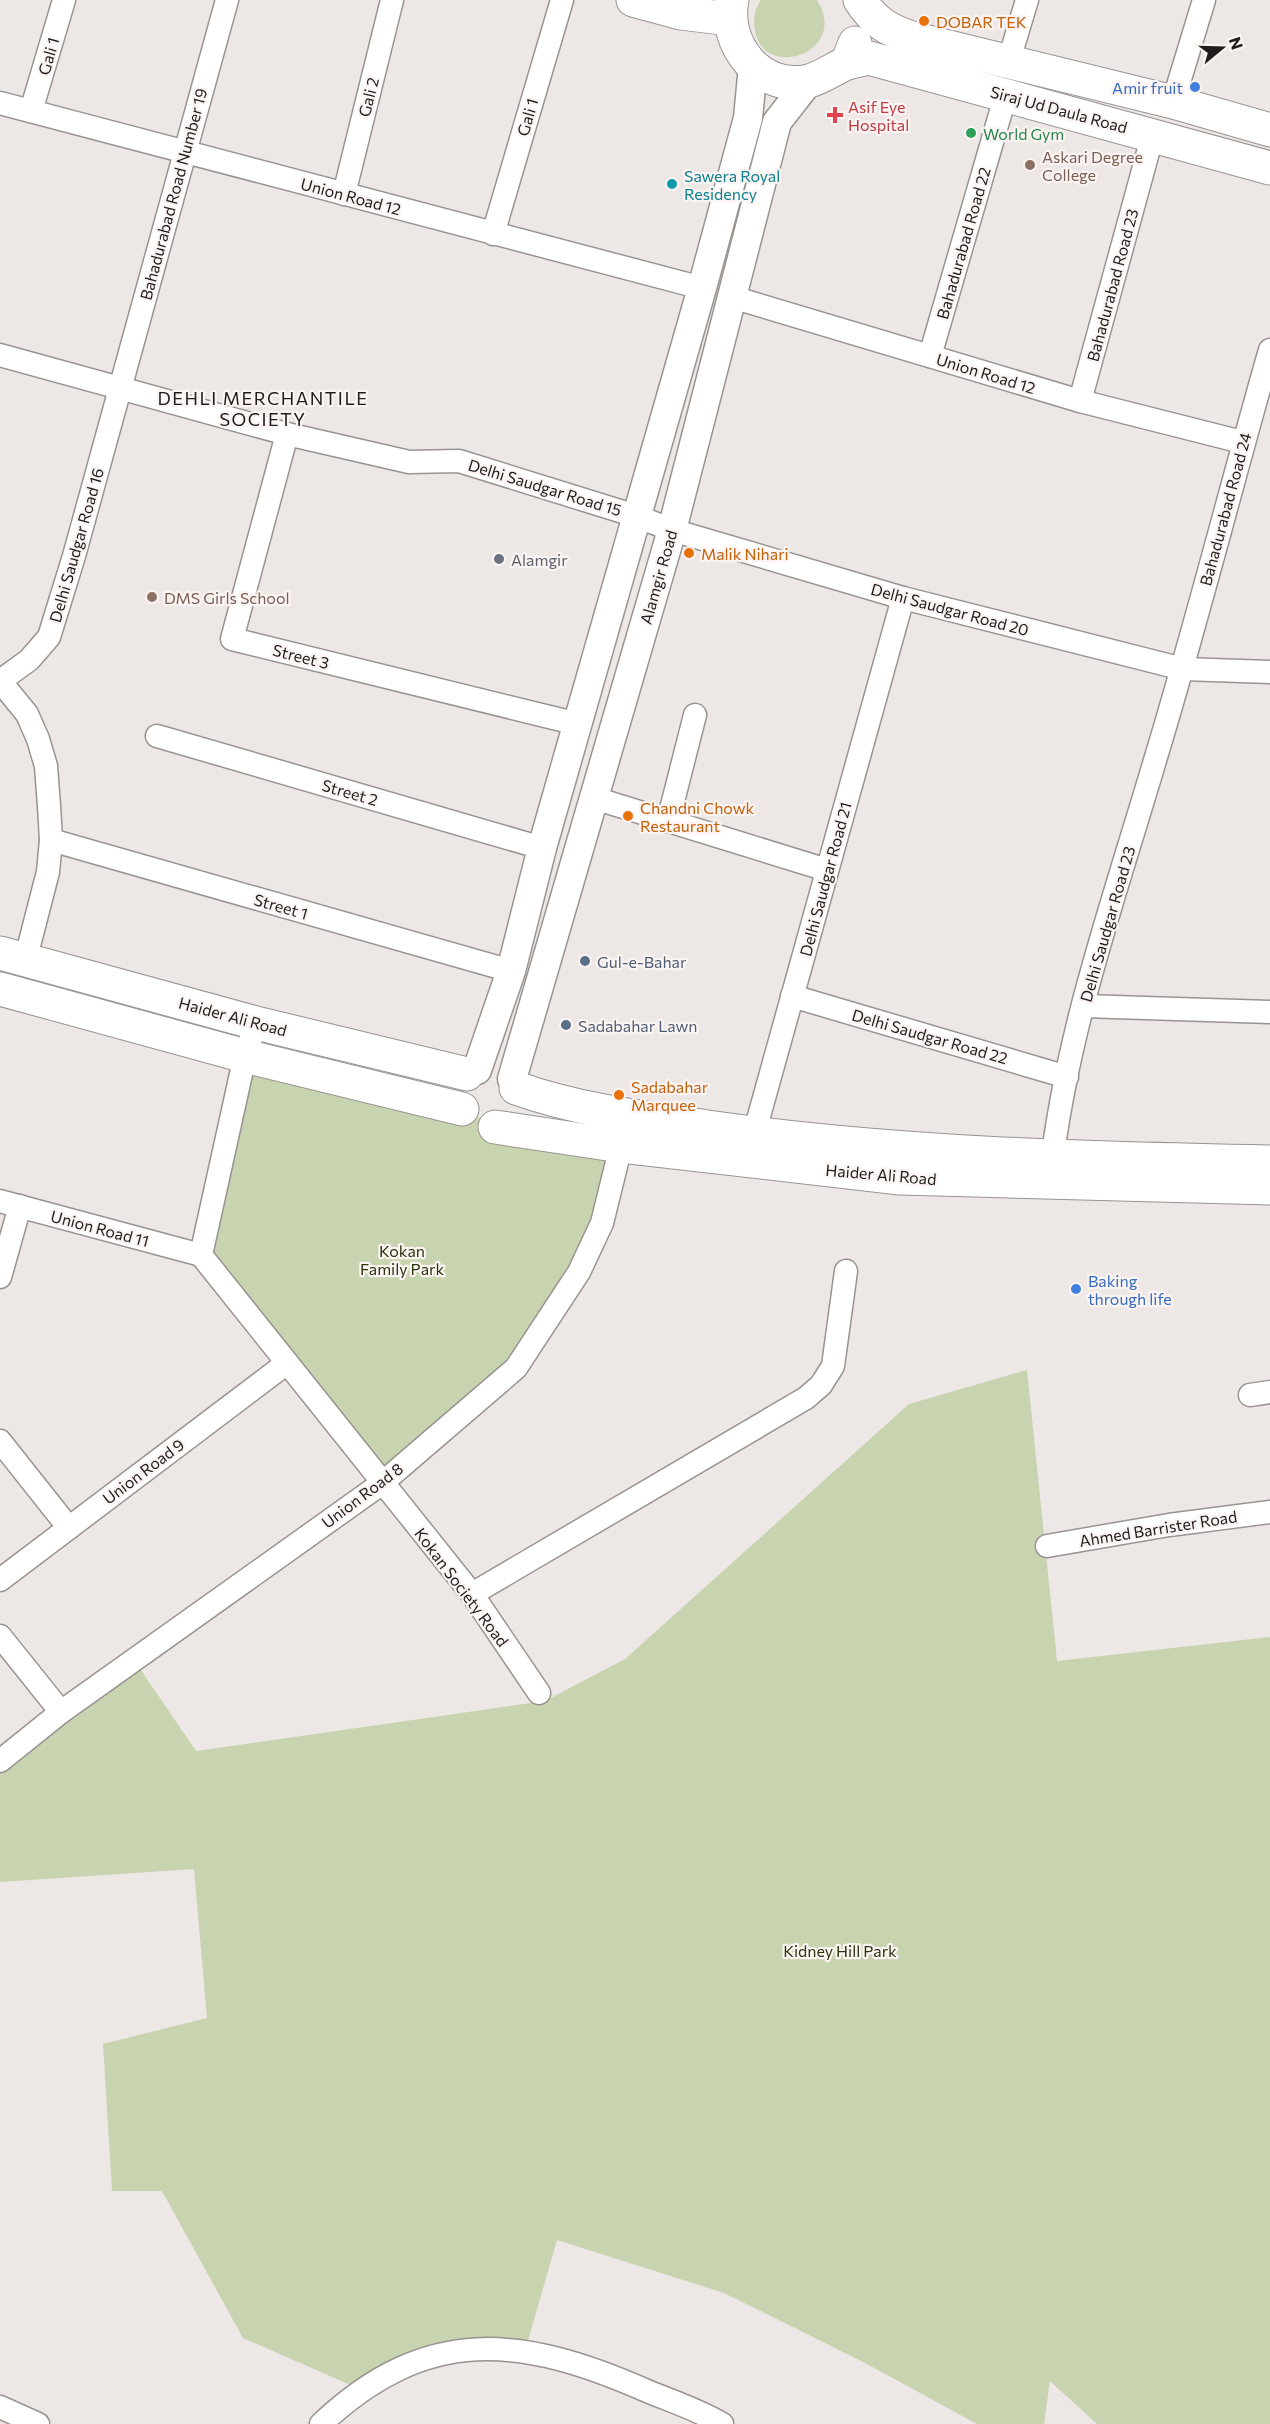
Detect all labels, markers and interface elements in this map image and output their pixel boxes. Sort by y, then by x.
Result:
place label: DOBAR TEK [936,12,1027,31]
marker: DOBAR TEK [917,14,931,28]
north arrow [1192,18,1252,78]
text: N [1226,34,1248,52]
street label: Gali 1 [34,35,62,77]
street label: Gali 2 [354,75,382,119]
place label: Amir fruit [1112,78,1183,97]
marker: Amir fruit [1188,80,1202,94]
street label: Siraj Ud Daula Road [988,82,1130,136]
street label: Bahadurabad Road Number 19 [136,86,210,302]
street label: Gali 1 [513,96,541,138]
place label: Asif Eye Hospital [848,97,909,134]
marker: Asif Eye Hospital [826,106,844,124]
place label: World Gym [983,124,1064,143]
marker: World Gym [964,126,978,140]
place label: Askari Degree College [1042,147,1143,184]
marker: Askari Degree College [1023,158,1037,172]
street label: Bahadurabad Road 22 [932,165,994,321]
place label: Sawera Royal Residency [684,166,780,203]
street label: Union Road 12 [299,174,403,219]
marker: Sawera Royal Residency [665,177,679,191]
street label: Bahadurabad Road 23 [1082,206,1142,364]
street label: Union Road 12 [934,349,1038,397]
district label: DEHLI MERCHANTILE SOCIETY [158,387,368,430]
street label: Bahadurabad Road 24 [1195,430,1255,588]
street label: Delhi Saudgar Road 15 [466,455,624,519]
street label: Delhi Saudgar Road 16 [45,466,107,624]
street label: Alamgir Road [635,528,681,626]
place label: Malik Nihari [701,544,789,563]
marker: Malik Nihari [682,546,696,560]
place label: Alamgir [511,550,568,569]
marker: Alamgir [492,552,506,566]
street label: Delhi Saudgar Road 20 [869,579,1031,639]
place label: DMS Girls School [164,588,290,607]
marker: DMS Girls School [145,590,159,604]
street label: Street 3 [271,640,331,672]
street label: Street 2 [320,775,380,809]
place label: Chandni Chowk Restaurant [640,798,754,835]
street label: Delhi Saudgar Road 21 [795,800,855,958]
marker: Chandni Chowk Restaurant [621,809,635,823]
street label: Delhi Saudgar Road 23 [1076,844,1138,1004]
street label: Street 1 [252,889,310,923]
place label: Gul-e-Bahar [597,952,687,971]
marker: Gul-e-Bahar [578,954,592,968]
street label: Haider Ali Road [177,992,289,1040]
street label: Delhi Saudgar Road 22 [850,1005,1010,1067]
place label: Sadabahar Lawn [578,1016,698,1035]
marker: Sadabahar Lawn [559,1018,573,1032]
place label: Sadabahar Marquee [631,1077,709,1114]
marker: Sadabahar Marquee [612,1088,626,1102]
street label: Haider Ali Road [825,1160,937,1188]
street label: Union Road 11 [49,1206,151,1250]
park label: Kokan Family Park [360,1241,444,1278]
place label: Baking through life [1088,1271,1172,1308]
marker: Baking through life [1069,1282,1083,1296]
street label: Union Road 9 [99,1434,187,1508]
street label: Union Road 8 [318,1458,406,1532]
street label: Ahmed Barrister Road [1078,1506,1238,1550]
street label: Kokan Society Road [411,1524,513,1650]
park label: Kidney Hill Park [783,1941,897,1960]

